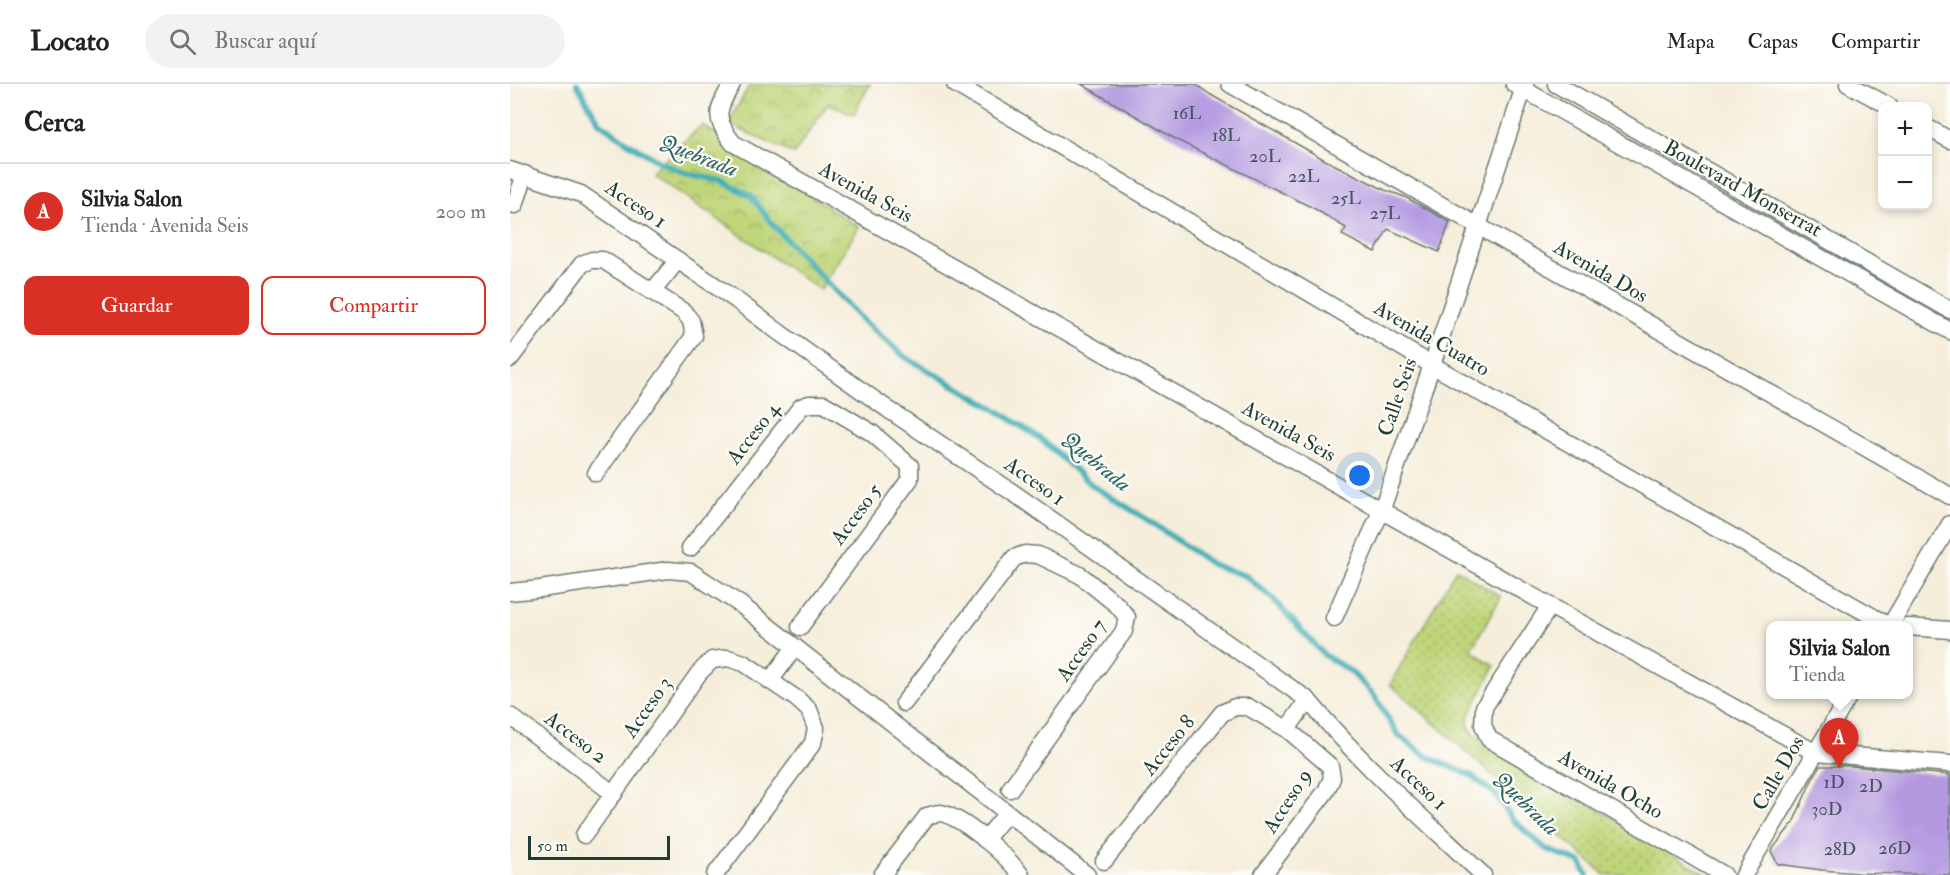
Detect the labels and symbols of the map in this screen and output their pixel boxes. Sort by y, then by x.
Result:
house number: 16L [1173,102,1201,125]
house number: 18L [1212,124,1240,147]
water label: Quebrada [656,128,741,184]
street label: Boulevard Monserrat [1659,134,1827,243]
house number: 20L [1249,145,1281,168]
street label: Avenida Seis [813,155,918,229]
house number: 22L [1288,165,1320,188]
street label: Acceso 1 [599,174,672,235]
house number: 25L [1331,187,1361,210]
house number: 27L [1370,202,1400,225]
street label: Avenida Dos [1548,233,1653,309]
street label: Avenida Cuatro [1368,294,1495,383]
street label: Calle Seis [1372,354,1423,440]
street label: Avenida Seis [1236,394,1341,468]
street label: Acceso 4 [720,395,787,471]
water label: Quebrada [1056,425,1137,498]
street label: Acceso 1 [998,450,1070,512]
your location [1345,461,1374,490]
street label: Acceso 5 [824,478,889,551]
street label: Acceso 7 [1050,613,1113,688]
street label: Acceso 3 [616,671,678,744]
street label: Acceso 2 [538,705,612,770]
street label: Acceso 8 [1135,709,1201,782]
pin: A [1820,718,1858,768]
street label: Calle Dos [1746,731,1811,816]
street label: Avenida Ocho [1553,743,1668,825]
street label: Acceso 1 [1384,750,1453,817]
street label: Acceso 9 [1256,764,1318,839]
water label: Quebrada [1487,766,1565,842]
house number: 1D [1823,771,1845,794]
house number: 2D [1859,775,1883,798]
house number: 30D [1812,798,1842,821]
scale bar [528,833,670,860]
house number: 26D [1879,837,1911,860]
house number: 28D [1824,838,1856,861]

